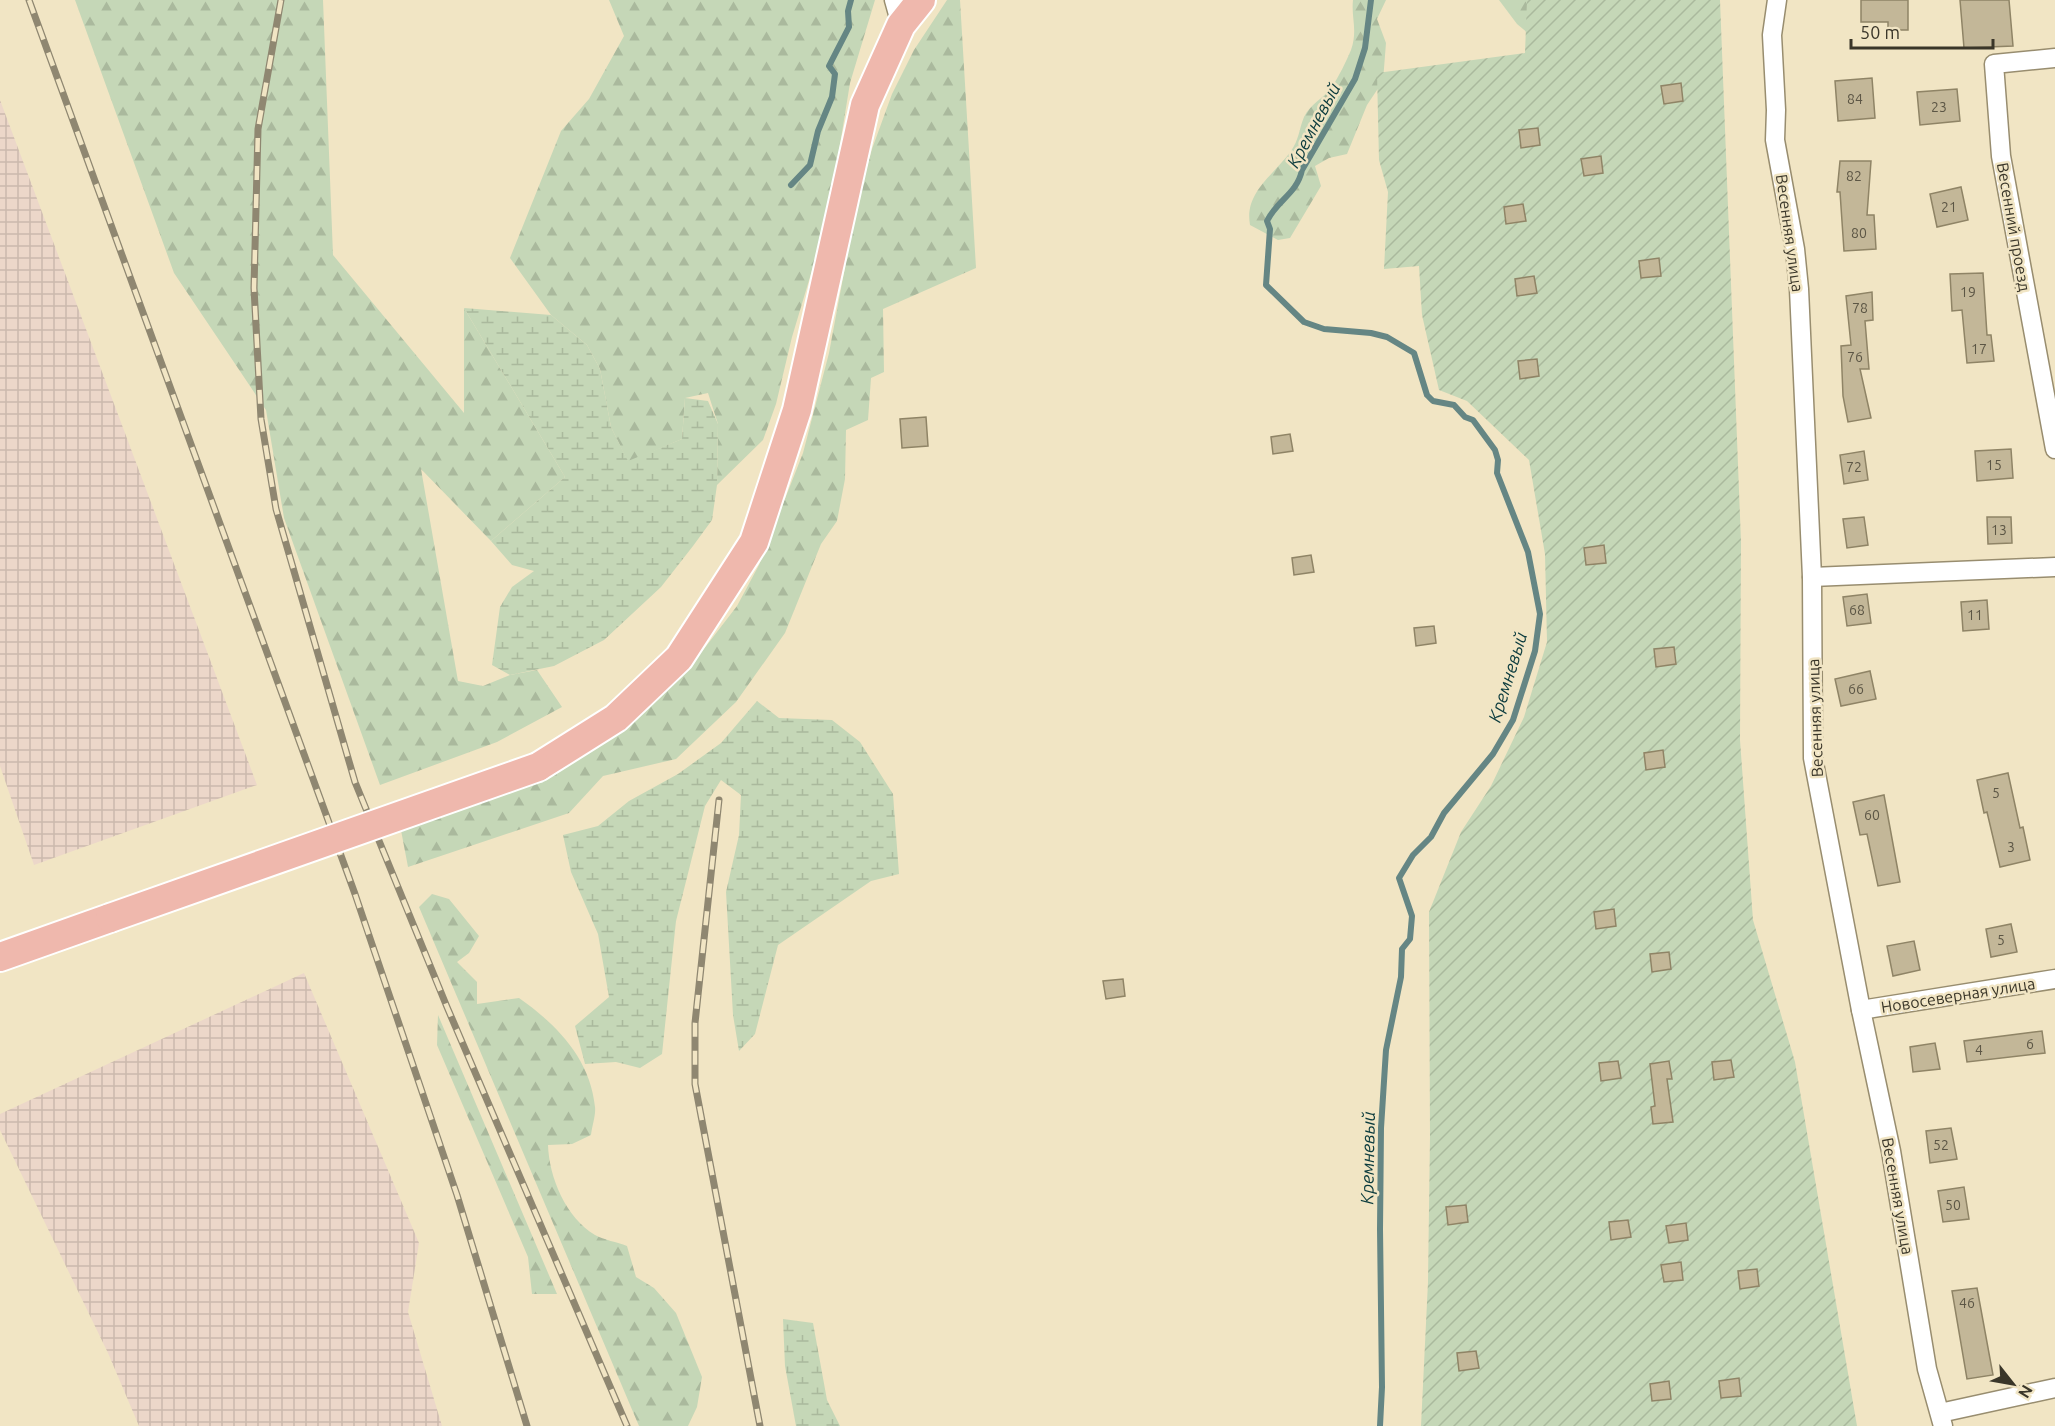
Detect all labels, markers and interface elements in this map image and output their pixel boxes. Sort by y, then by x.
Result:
scale bar [1851,12,1994,50]
text: 50 m [1860,22,1900,42]
water label: Кремневый [1282,79,1344,171]
house number: 84 [1847,91,1863,107]
house number: 23 [1931,99,1947,115]
street label: Весенний проезд [1994,161,2034,293]
house number: 82 [1846,168,1862,184]
street label: Весенняя улица [1773,173,1807,293]
house number: 21 [1941,199,1957,215]
house number: 80 [1851,225,1867,241]
house number: 19 [1960,284,1976,300]
house number: 78 [1852,300,1868,316]
house number: 17 [1971,341,1987,357]
house number: 76 [1847,349,1863,365]
house number: 15 [1986,457,2002,473]
house number: 72 [1846,459,1862,475]
house number: 13 [1991,522,2007,538]
house number: 68 [1849,602,1865,618]
house number: 11 [1967,607,1983,623]
water label: Кремневый [1484,629,1530,725]
street label: Весенняя улица [1804,658,1826,778]
house number: 66 [1848,681,1864,697]
house number: 5 [1992,785,2000,801]
house number: 60 [1864,807,1880,823]
house number: 3 [2007,839,2015,855]
house number: 5 [1997,932,2005,948]
street label: Новосеверная улица [1880,974,2036,1016]
house number: 6 [2026,1036,2034,1052]
house number: 4 [1975,1042,1983,1058]
water label: Кремневый [1356,1111,1378,1205]
street label: Весенняя улица [1879,1136,1917,1256]
house number: 52 [1933,1137,1949,1153]
house number: 50 [1945,1197,1961,1213]
house number: 46 [1959,1295,1975,1311]
north arrow [1983,1354,2043,1414]
text: N [2015,1382,2037,1401]

